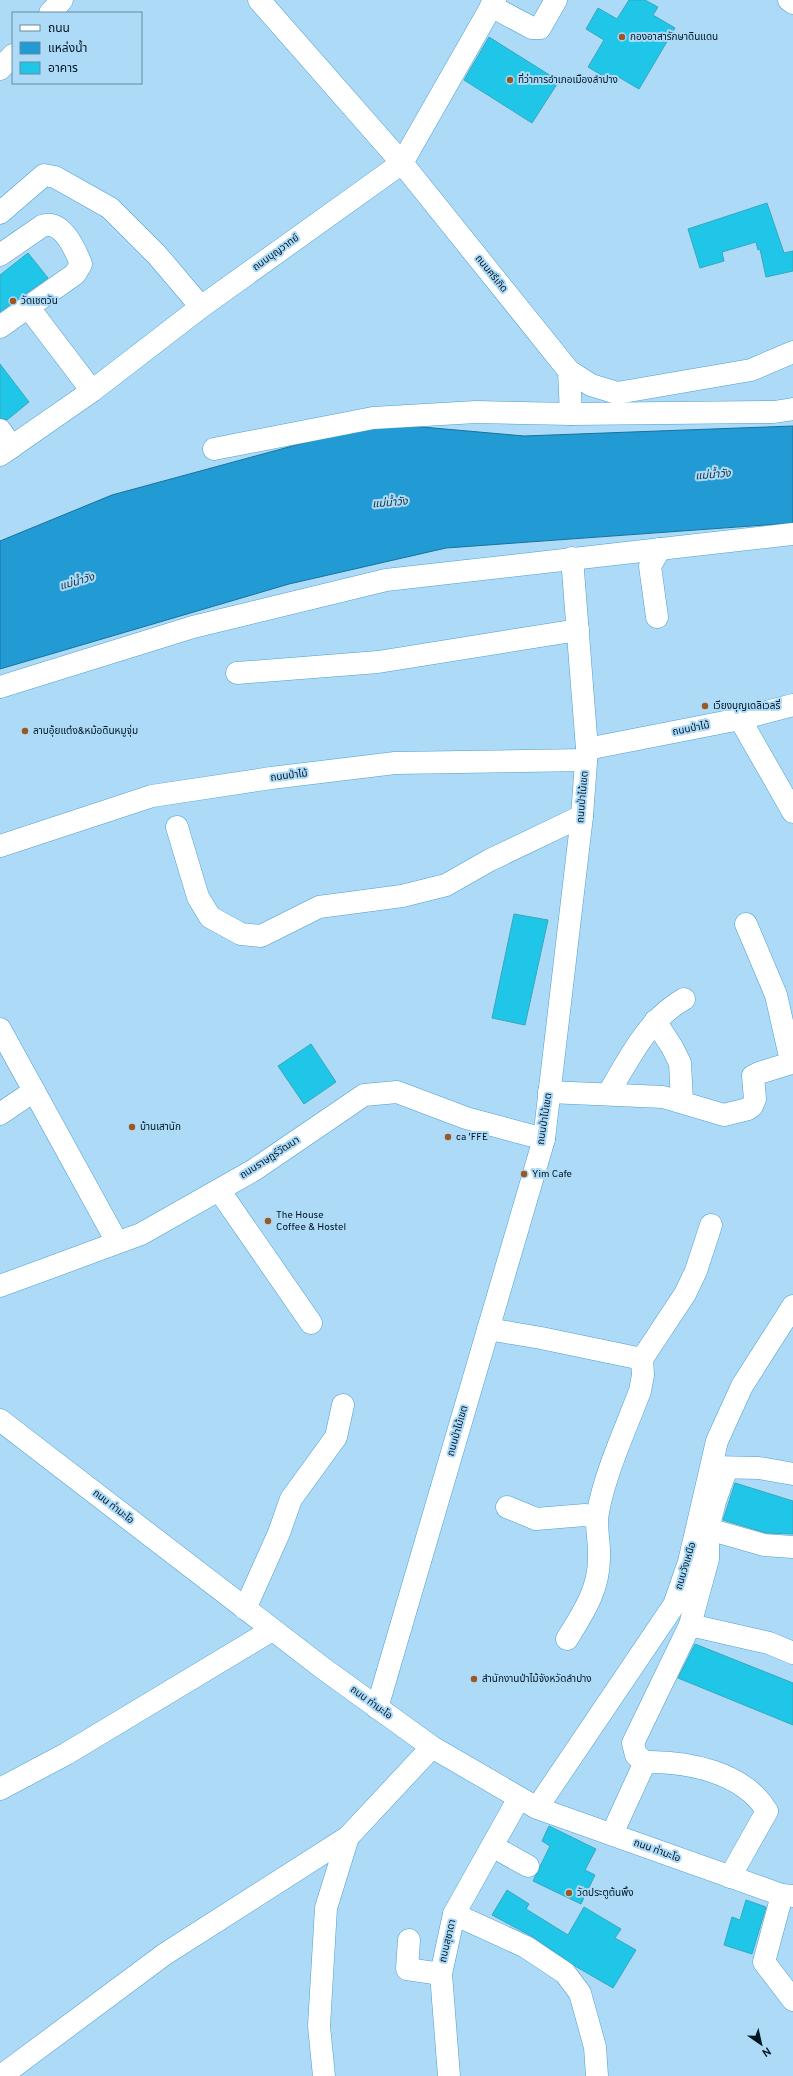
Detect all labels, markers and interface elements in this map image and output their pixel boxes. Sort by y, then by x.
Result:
legend [12,12,142,84]
text: ถนน [48,21,70,37]
place label: กองอาสารักษาดินแดน [630,31,718,44]
marker: กองอาสารักษาดินแดน [617,32,627,42]
text: แหล่งน้ำ [48,39,87,57]
text: อาคาร [48,61,78,77]
place label: ที่ว่าการอำเภอเมืองลำปาง [518,72,618,87]
marker: ที่ว่าการอำเภอเมืองลำปาง [505,75,515,85]
street label: ถนนบุญวาทย์ [250,232,302,274]
street label: ถนนศรีเกิด [472,253,510,295]
place label: วัดเชตวัน [21,295,58,308]
marker: วัดเชตวัน [8,296,18,306]
water label: แม่น้ำวัง [695,464,732,484]
water label: แม่น้ำวัง [372,492,409,512]
water label: แม่น้ำวัง [57,568,97,594]
place label: เวียงบุญเดลิเวลรี่ [713,698,781,713]
marker: เวียงบุญเดลิเวลรี่ [700,701,710,711]
street label: ถนนป่าไม้ [671,719,711,739]
place label: ลาบอุ้ยแต๋ง&หม้อดินหมูจุ่ม [33,724,138,738]
marker: ลาบอุ้ยแต๋ง&หม้อดินหมูจุ่ม [20,726,30,736]
street label: ถนนป่าไม้ [270,767,309,785]
street label: ถนนป่าไม้เขต [574,770,592,824]
street label: ถนนป่าไม้เขต [534,1092,556,1146]
place label: บ้านเสานัก [140,1121,181,1134]
marker: บ้านเสานัก [127,1122,137,1132]
place label: ca 'FFE [456,1131,488,1144]
marker: ca 'FFE [443,1132,453,1142]
street label: ถนนราษฎร์วัฒนา [238,1134,302,1182]
place label: Yim Cafe [532,1168,572,1181]
marker: Yim Cafe [519,1169,529,1179]
place label: The House Coffee & Hostel [276,1209,346,1234]
marker: The House Coffee & Hostel [263,1216,273,1226]
street label: ถนนป่าไม้เขต [445,1404,471,1458]
street label: ถนน ท่ามะโอ [90,1486,137,1527]
street label: ถนนวังเหนือ [673,1540,699,1591]
place label: สำนักงานป่าไม้จังหวัดลำปาง [482,1673,592,1686]
marker: สำนักงานป่าไม้จังหวัดลำปาง [469,1674,479,1684]
street label: ถนน ท่ามะโอ [347,1683,395,1723]
street label: ถนน ท่ามะโอ [632,1836,683,1866]
place label: วัดประตูต้นพึ้ง [577,1885,634,1900]
marker: วัดประตูต้นพึ้ง [564,1888,574,1898]
street label: ถนนสุชาดา [437,1918,459,1964]
north arrow [741,2024,781,2064]
text: N [759,2043,773,2059]

